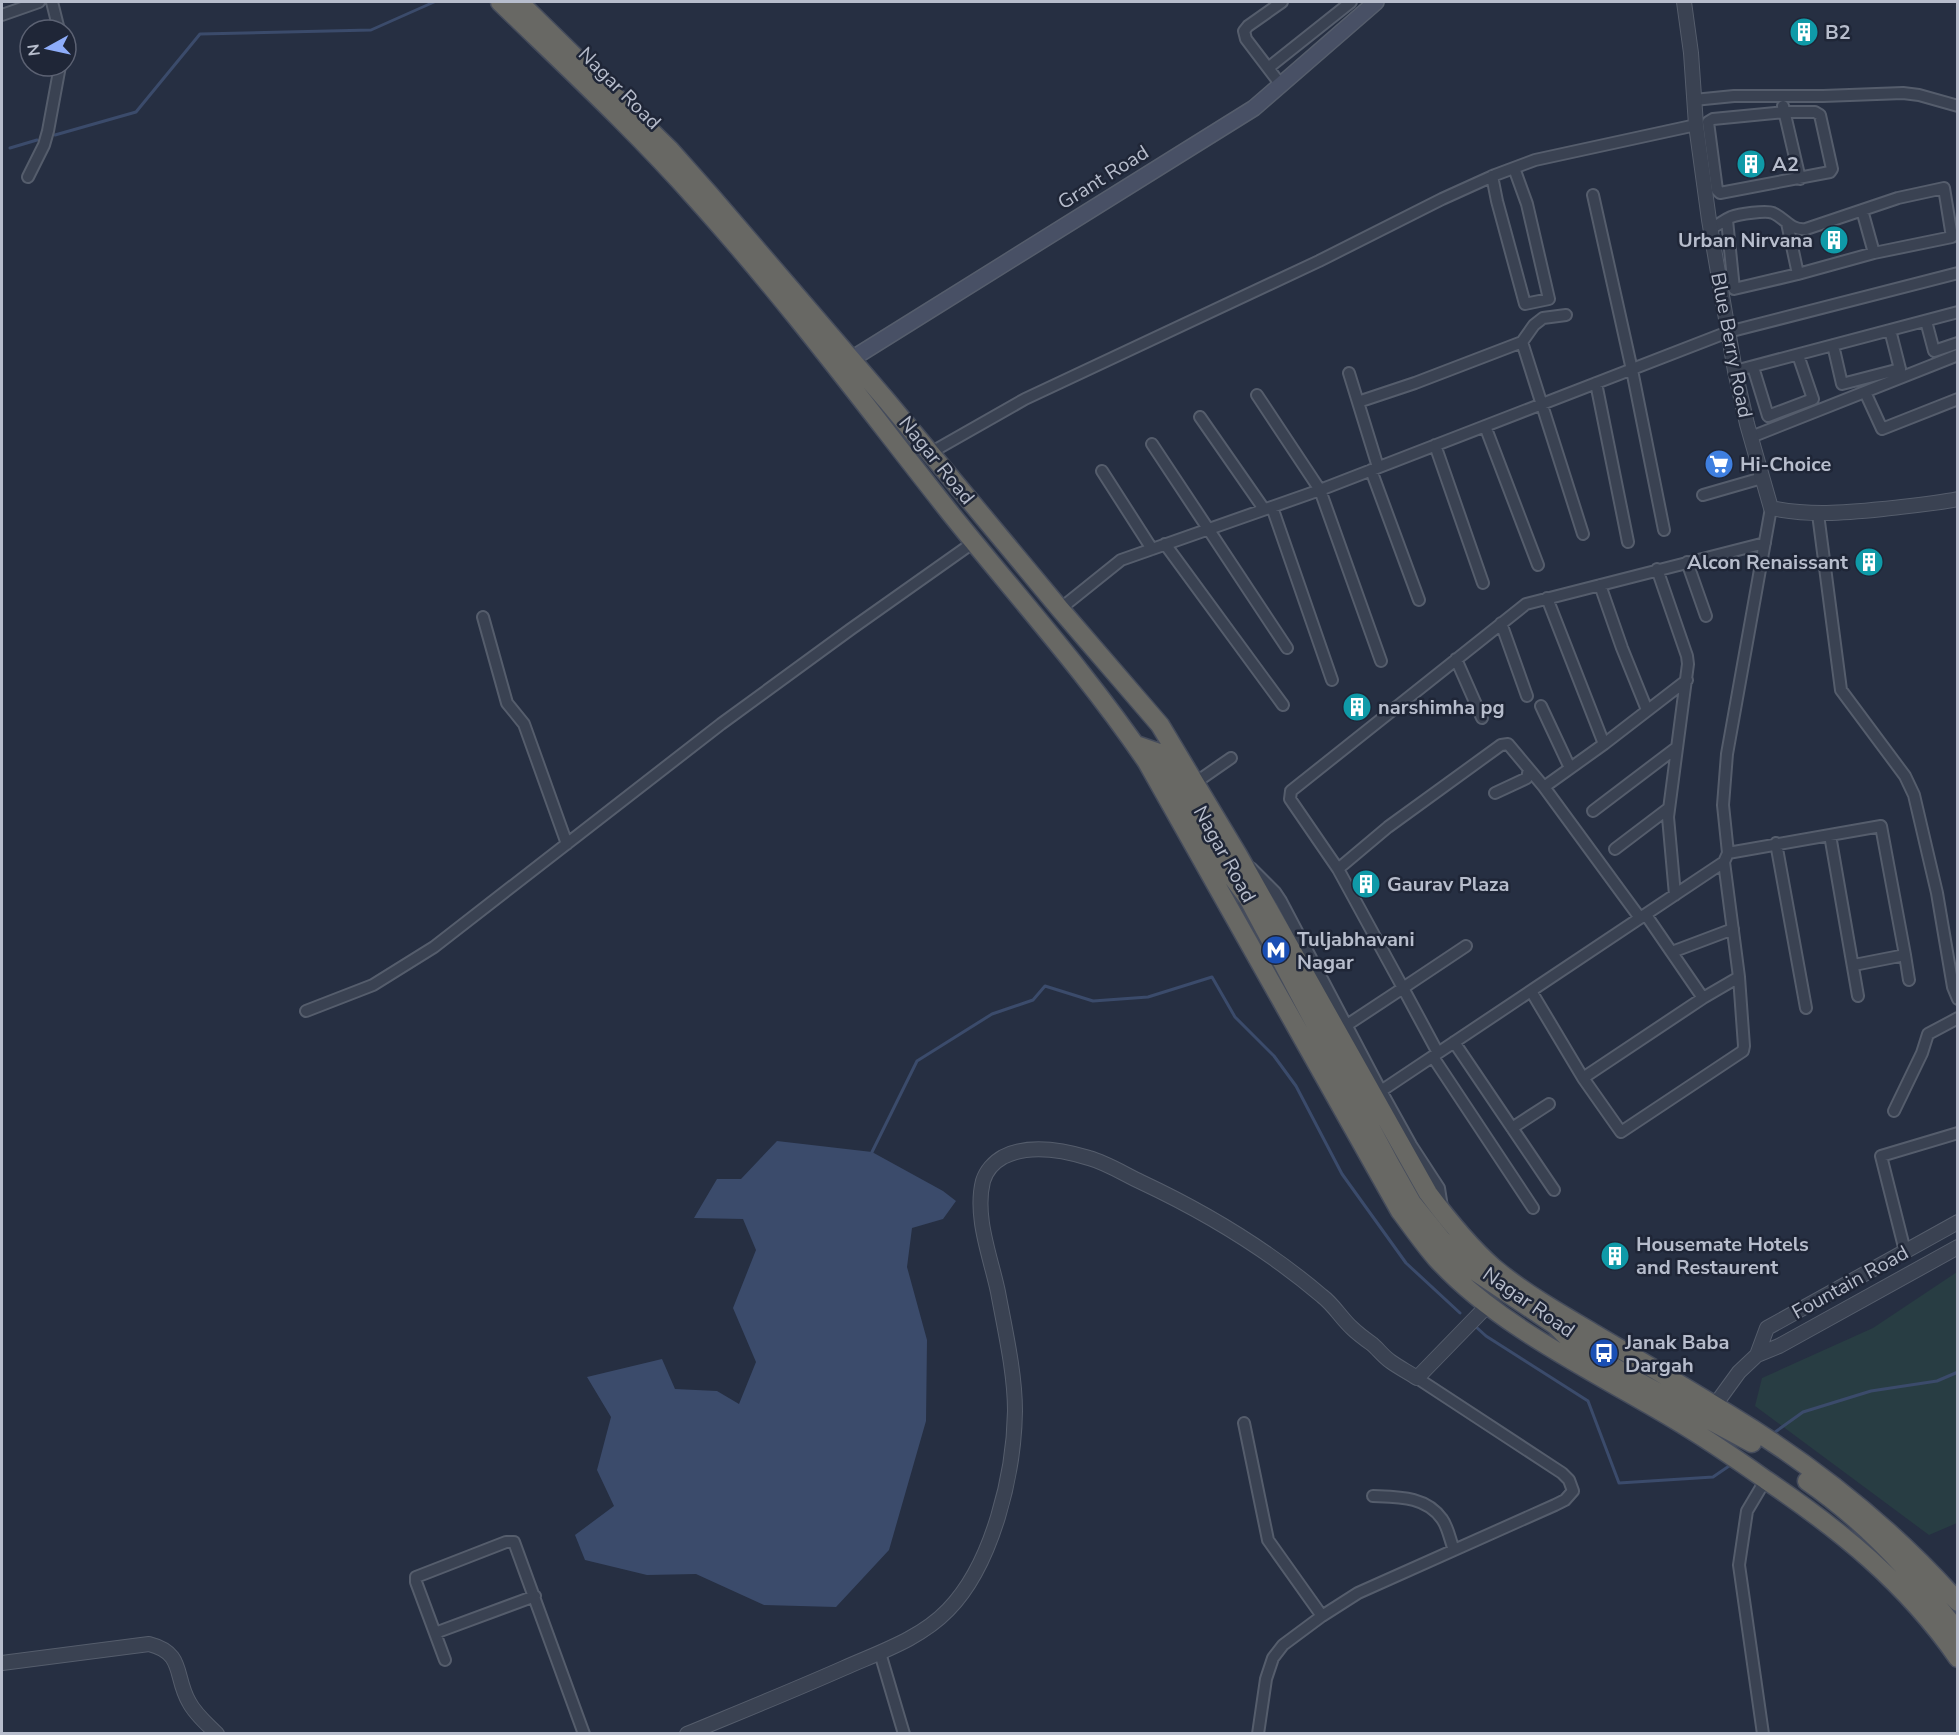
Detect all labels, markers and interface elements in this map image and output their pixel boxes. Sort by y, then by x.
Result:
building icon: B2 [1788,16,1820,48]
north arrow [18,18,78,78]
place label: B2 [1825,19,1851,46]
street label: Nagar Road [572,41,667,136]
text: N [22,42,46,57]
street label: Grant Road [1053,139,1154,216]
building icon: A2 [1735,148,1767,180]
place label: A2 [1772,151,1799,178]
building icon: Urban Nirvana [1818,224,1850,256]
place label: Urban Nirvana [1678,227,1813,254]
street label: Blue Berry Road [1704,270,1759,420]
street label: Nagar Road [893,410,981,510]
supermarket icon: Hi-Choice [1703,448,1735,480]
place label: Hi-Choice [1740,451,1831,478]
building icon: Alcon Renaissant [1853,546,1885,578]
place label: Alcon Renaissant [1687,549,1848,576]
building icon: narshimha pg [1341,691,1373,723]
place label: narshimha pg [1378,694,1505,721]
street label: Nagar Road [1187,801,1262,907]
building icon: Gaurav Plaza [1350,868,1382,900]
place label: Gaurav Plaza [1387,871,1509,898]
place label: Tuljabhavani Nagar [1297,926,1415,976]
metro station icon: Tuljabhavani Nagar [1260,934,1292,966]
place label: Housemate Hotels and Restaurent [1636,1231,1809,1281]
street label: Fountain Road [1787,1239,1913,1326]
building icon: Housemate Hotels and Restaurent [1599,1240,1631,1272]
street label: Nagar Road [1477,1261,1580,1344]
place label: Janak Baba Dargah [1624,1329,1729,1379]
bus stop icon: Janak Baba Dargah [1588,1337,1620,1369]

